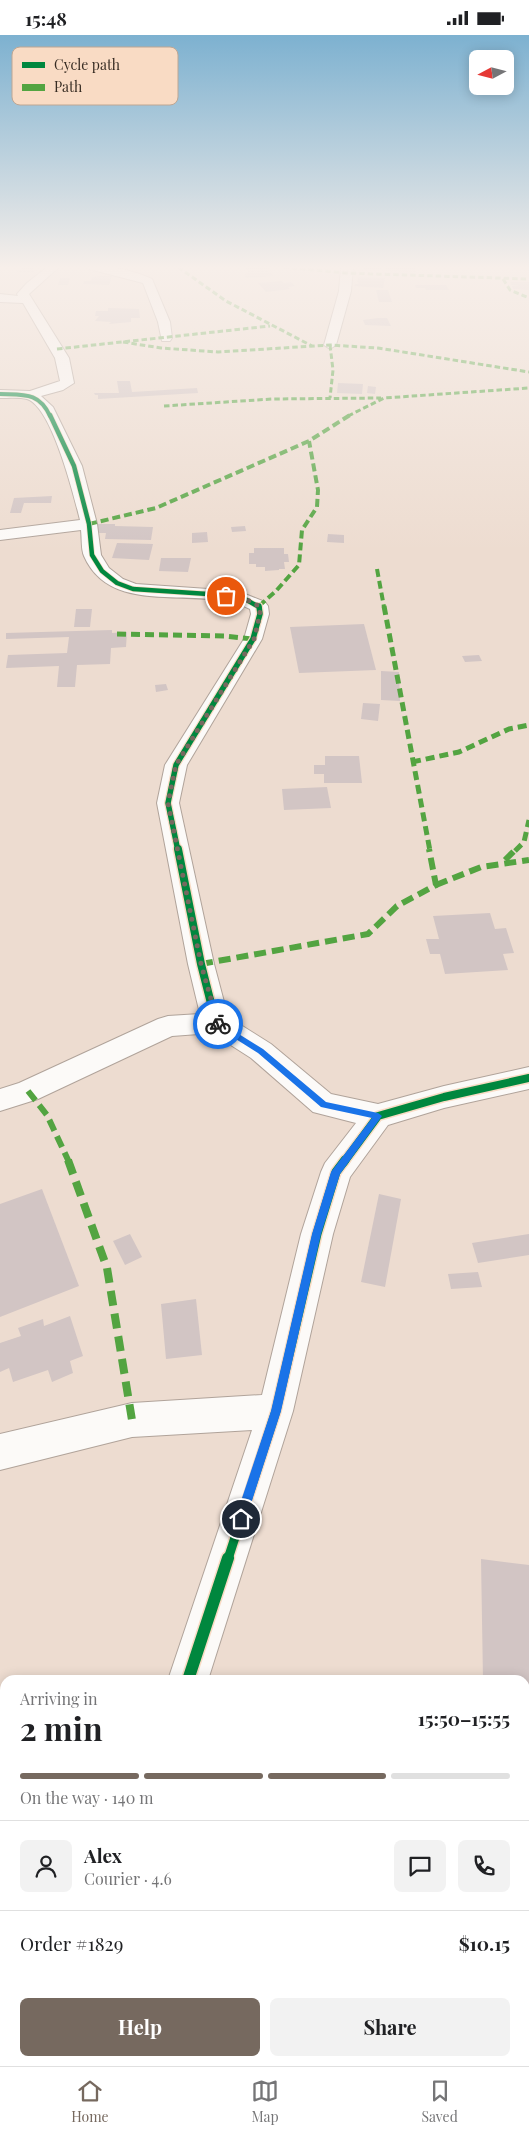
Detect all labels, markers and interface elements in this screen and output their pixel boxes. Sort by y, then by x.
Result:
text: 15:48 [25,5,67,31]
legend [12,47,178,105]
north arrow [469,50,514,95]
map controls [469,50,514,95]
text: Cycle path [54,55,121,74]
text: Path [54,77,83,96]
pin [205,575,247,617]
icon: bag [212,582,240,610]
courier [193,999,243,1049]
icon: bike [204,1010,232,1038]
pin [220,1498,262,1540]
icon: home [227,1505,255,1533]
text: Arriving in [20,1688,98,1709]
text: 15:50–15:55 [418,1705,510,1731]
text: 2 min [20,1706,103,1749]
text: On the way · 140 m [20,1787,153,1808]
button: person [20,1840,72,1892]
button: chat [394,1840,446,1892]
button: phone [458,1840,510,1892]
text: Alex [84,1842,122,1868]
text: Courier · 4.6 [84,1868,172,1889]
text: Order #1829 [20,1930,123,1956]
text: $10.15 [459,1930,510,1956]
button: Help [20,1998,260,2056]
button: Share [270,1998,510,2056]
tab: Home [71,2077,109,2126]
tab: Map [251,2077,279,2126]
tab: Saved [421,2077,458,2126]

